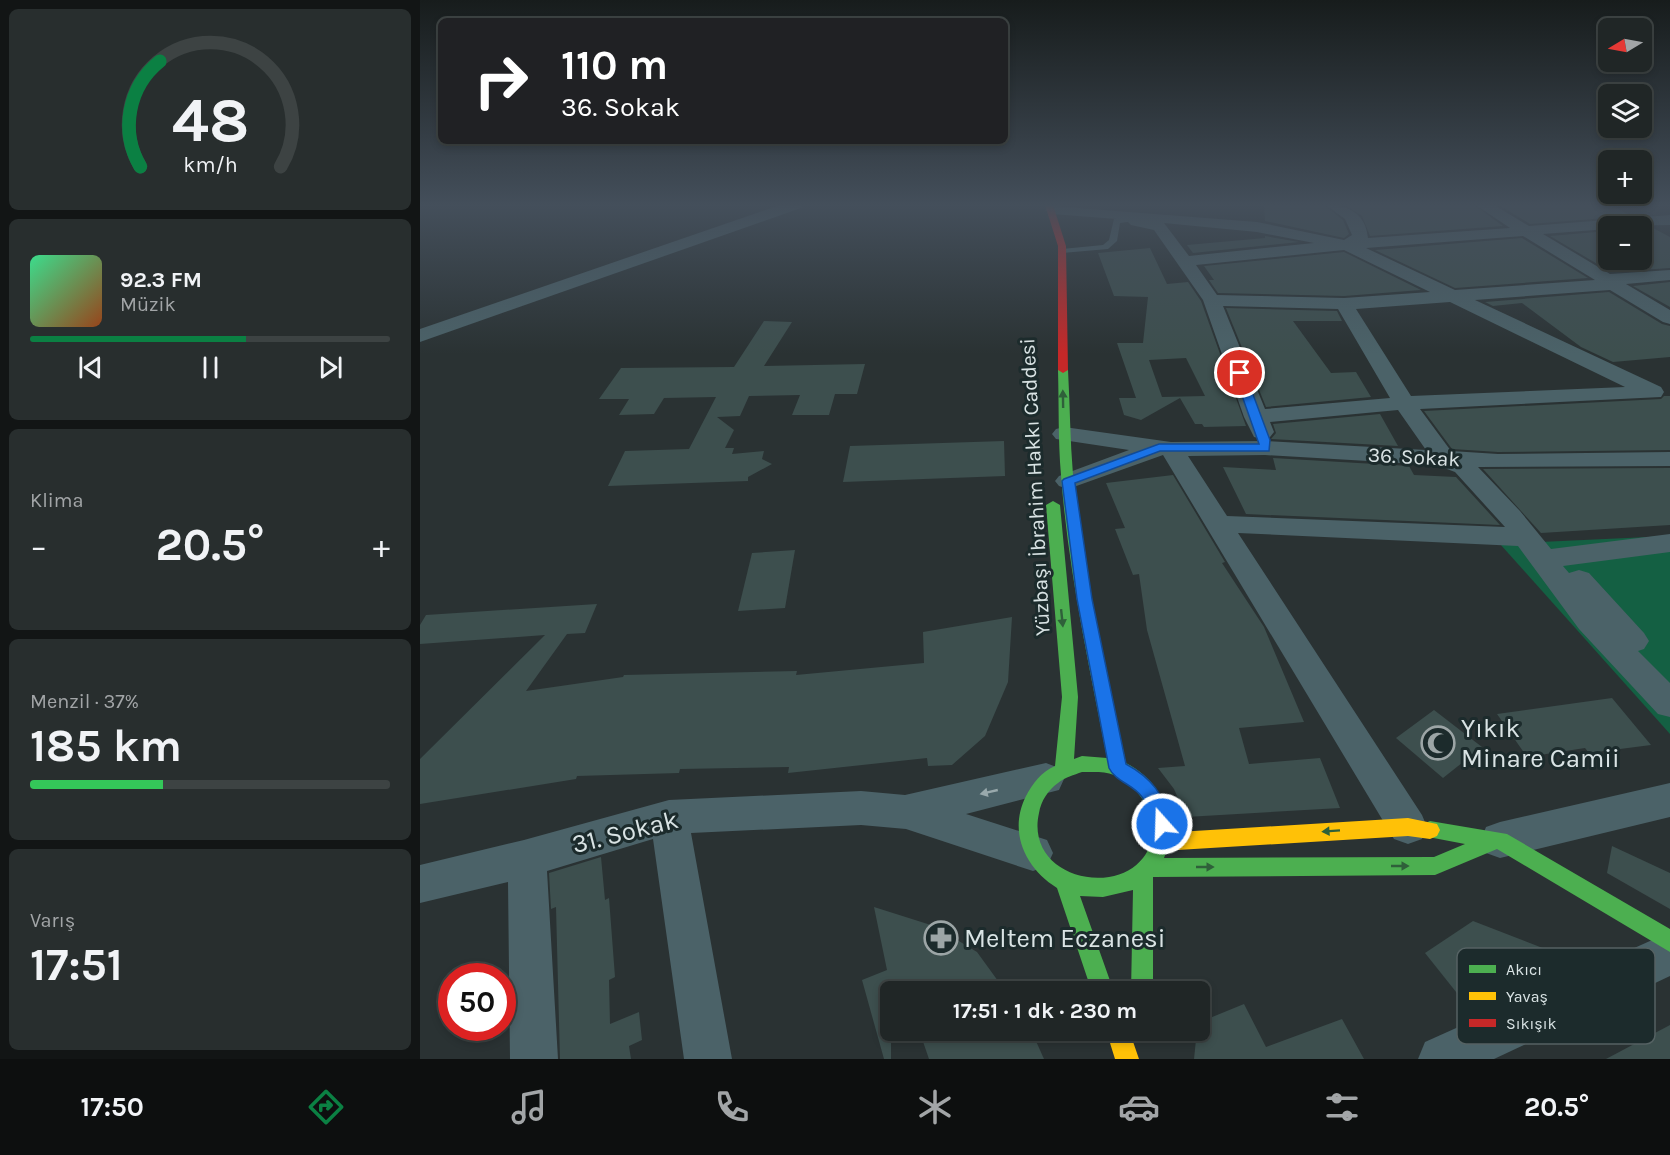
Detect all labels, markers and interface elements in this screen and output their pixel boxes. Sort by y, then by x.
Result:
north arrow [1598,18,1652,72]
map controls [1598,18,1652,270]
text: 110 m [561,40,668,90]
icon: right [462,42,540,120]
text: 48 [171,84,249,157]
button: layers [1598,84,1652,138]
text: 36. Sokak [561,91,680,123]
button: + [1598,150,1652,204]
text: km/h [183,152,237,177]
button: − [1598,216,1652,270]
text: 92.3 FM [120,267,202,293]
text: Müzik [120,293,176,316]
street label: Yüzbaşı İbrahim Hakkı Caddesi [1015,338,1055,636]
pin [1214,347,1265,398]
icon: previous [74,351,107,384]
icon: pause [194,351,227,384]
icon: next [314,351,347,384]
icon: arrive [1223,356,1256,389]
one-way arrow [1058,390,1068,409]
street label: 36. Sokak [1367,443,1461,471]
text: Klima [30,489,83,512]
text: 20.5° [155,519,265,571]
text: − [30,527,47,565]
text: + [373,527,390,565]
one-way arrow [1057,609,1067,628]
text: Menzil · 37% [30,690,139,713]
place label: Yıkık Minare Camii [1461,713,1620,774]
text: 185 km [30,720,182,772]
mosque icon: Yıkık Minare Camii [1420,725,1456,761]
one-way arrow [980,788,998,798]
position arrow [1130,792,1194,856]
street label: 31. Sokak [569,804,681,860]
one-way arrow [1321,827,1340,836]
one-way arrow [1390,861,1409,871]
one-way arrow [1195,862,1214,872]
text: Varış [30,909,75,932]
pharmacy icon: Meltem Eczanesi [923,920,959,956]
place label: Meltem Eczanesi [964,923,1165,954]
text: 17:51 [30,939,123,991]
legend [1457,948,1655,1044]
text: Akıcı [1506,960,1542,979]
speed limit sign: 50 [438,963,516,1041]
text: Yavaş [1506,987,1548,1006]
text: 17:51 · 1 dk · 230 m [953,998,1137,1024]
text: Sıkışık [1506,1014,1556,1033]
icon: directions [305,1086,347,1128]
icon: music [508,1086,550,1128]
icon: phone [711,1086,753,1128]
icon: climate [914,1086,956,1128]
icon: car [1118,1086,1160,1128]
icon: filters [1321,1086,1363,1128]
text: 17:50 [81,1091,144,1123]
text: 20.5° [1524,1091,1589,1123]

